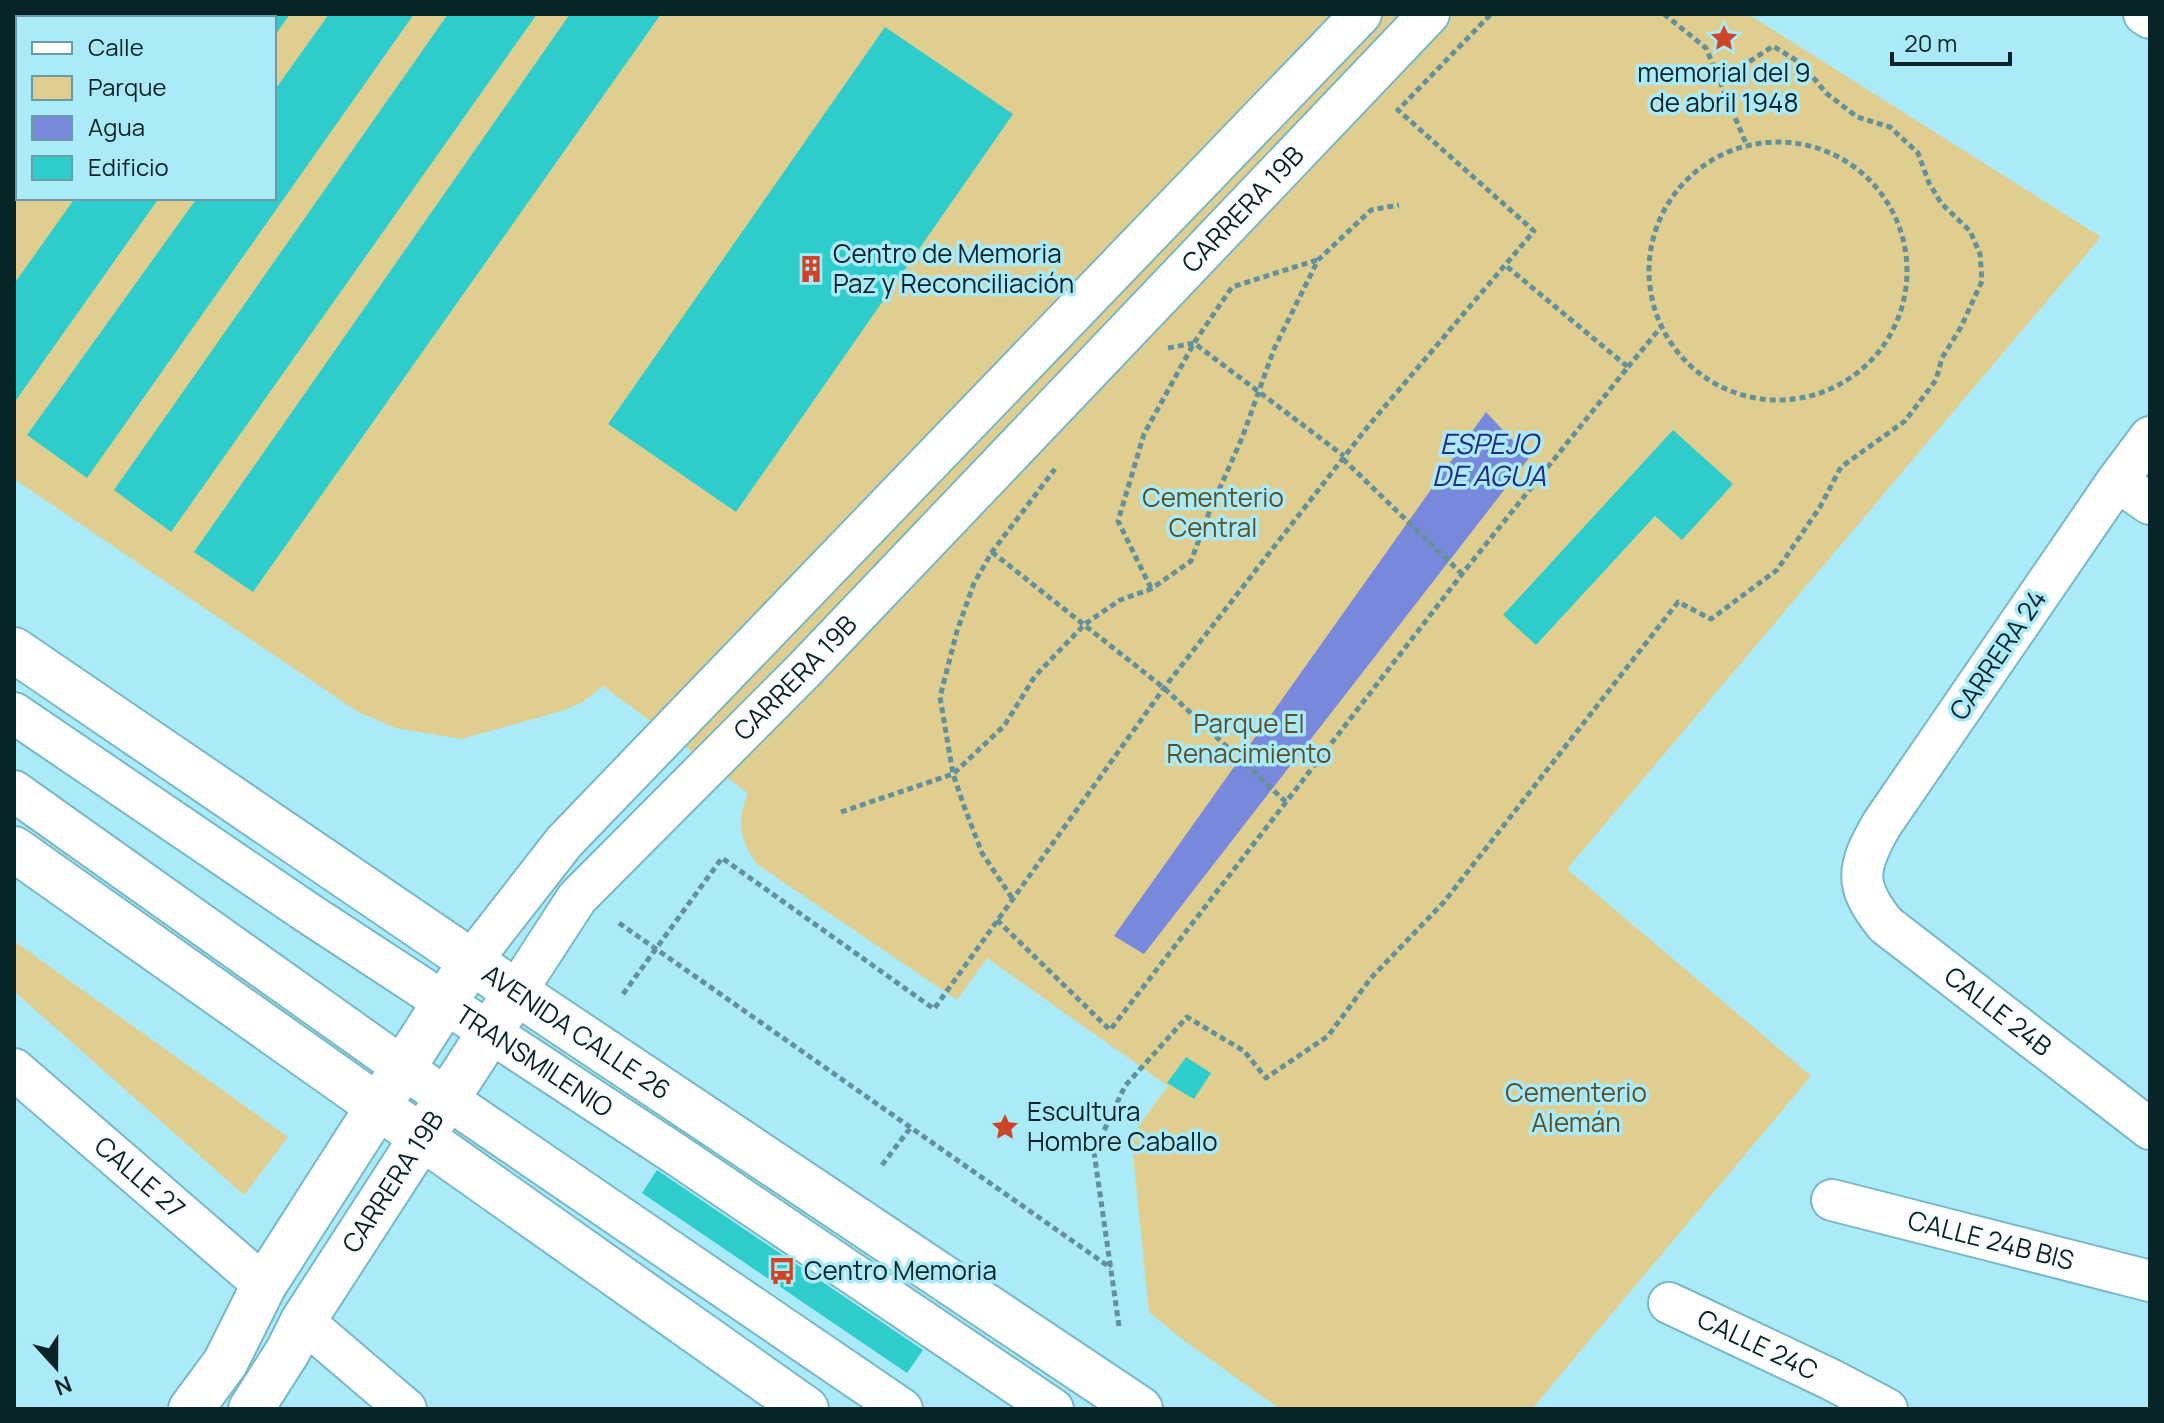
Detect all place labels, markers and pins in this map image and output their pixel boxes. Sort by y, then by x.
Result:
place icon: memorial del 9 de abril 1948 [1709,23,1739,53]
place label: memorial del 9 de abril 1948 [1637,54,1811,120]
place label: Centro de Memoria Paz y Reconciliación [833,235,1074,301]
building icon: Centro de Memoria Paz y Reconciliación [796,254,826,284]
place label: Escultura Hombre Caballo [1027,1093,1218,1159]
place icon: Escultura Hombre Caballo [990,1112,1020,1142]
place label: Centro Memoria [804,1252,997,1288]
bus stop icon: Centro Memoria [767,1256,797,1286]

